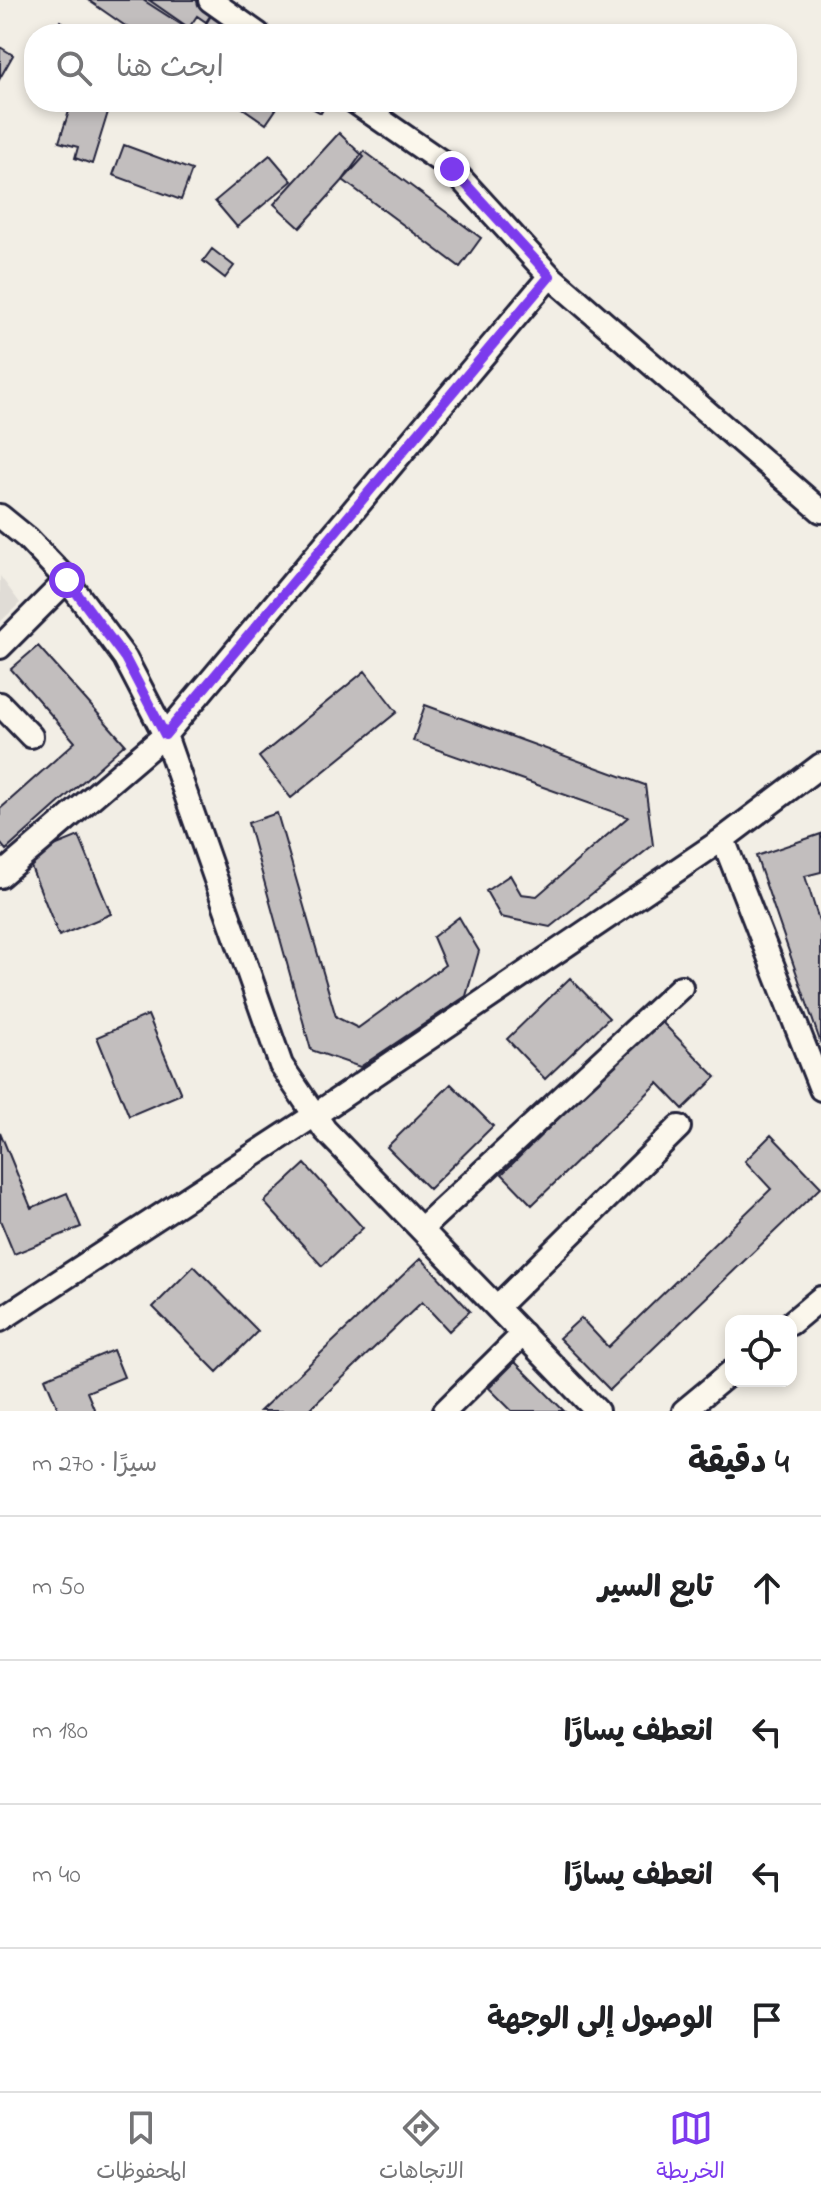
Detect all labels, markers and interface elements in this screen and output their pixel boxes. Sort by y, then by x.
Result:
search box [24,24,797,112]
icon: search [52,46,96,90]
text: ابحث هنا [116,47,224,91]
route end [434,151,470,187]
route start [49,562,85,598]
map controls [725,1315,797,1387]
button: locate [725,1315,797,1387]
text: 4 دقيقة [688,1439,789,1489]
text: سيرًا · 270 m [32,1446,157,1484]
icon: ahead [745,1566,789,1610]
text: تابع السير [599,1567,713,1611]
text: 50 m [32,1569,85,1607]
icon: left [745,1710,789,1754]
text: انعطف يسارًا [564,1711,713,1755]
text: 180 m [32,1713,88,1751]
icon: left [745,1854,789,1898]
text: انعطف يسارًا [564,1855,713,1899]
text: 40 m [32,1857,81,1895]
icon: arrive [745,1998,789,2042]
text: الوصول إلى الوجهة [487,1999,713,2043]
tab: المحفوظات [96,2106,187,2190]
tab: الاتجاهات [379,2106,464,2190]
tab: الخريطة [656,2106,725,2190]

